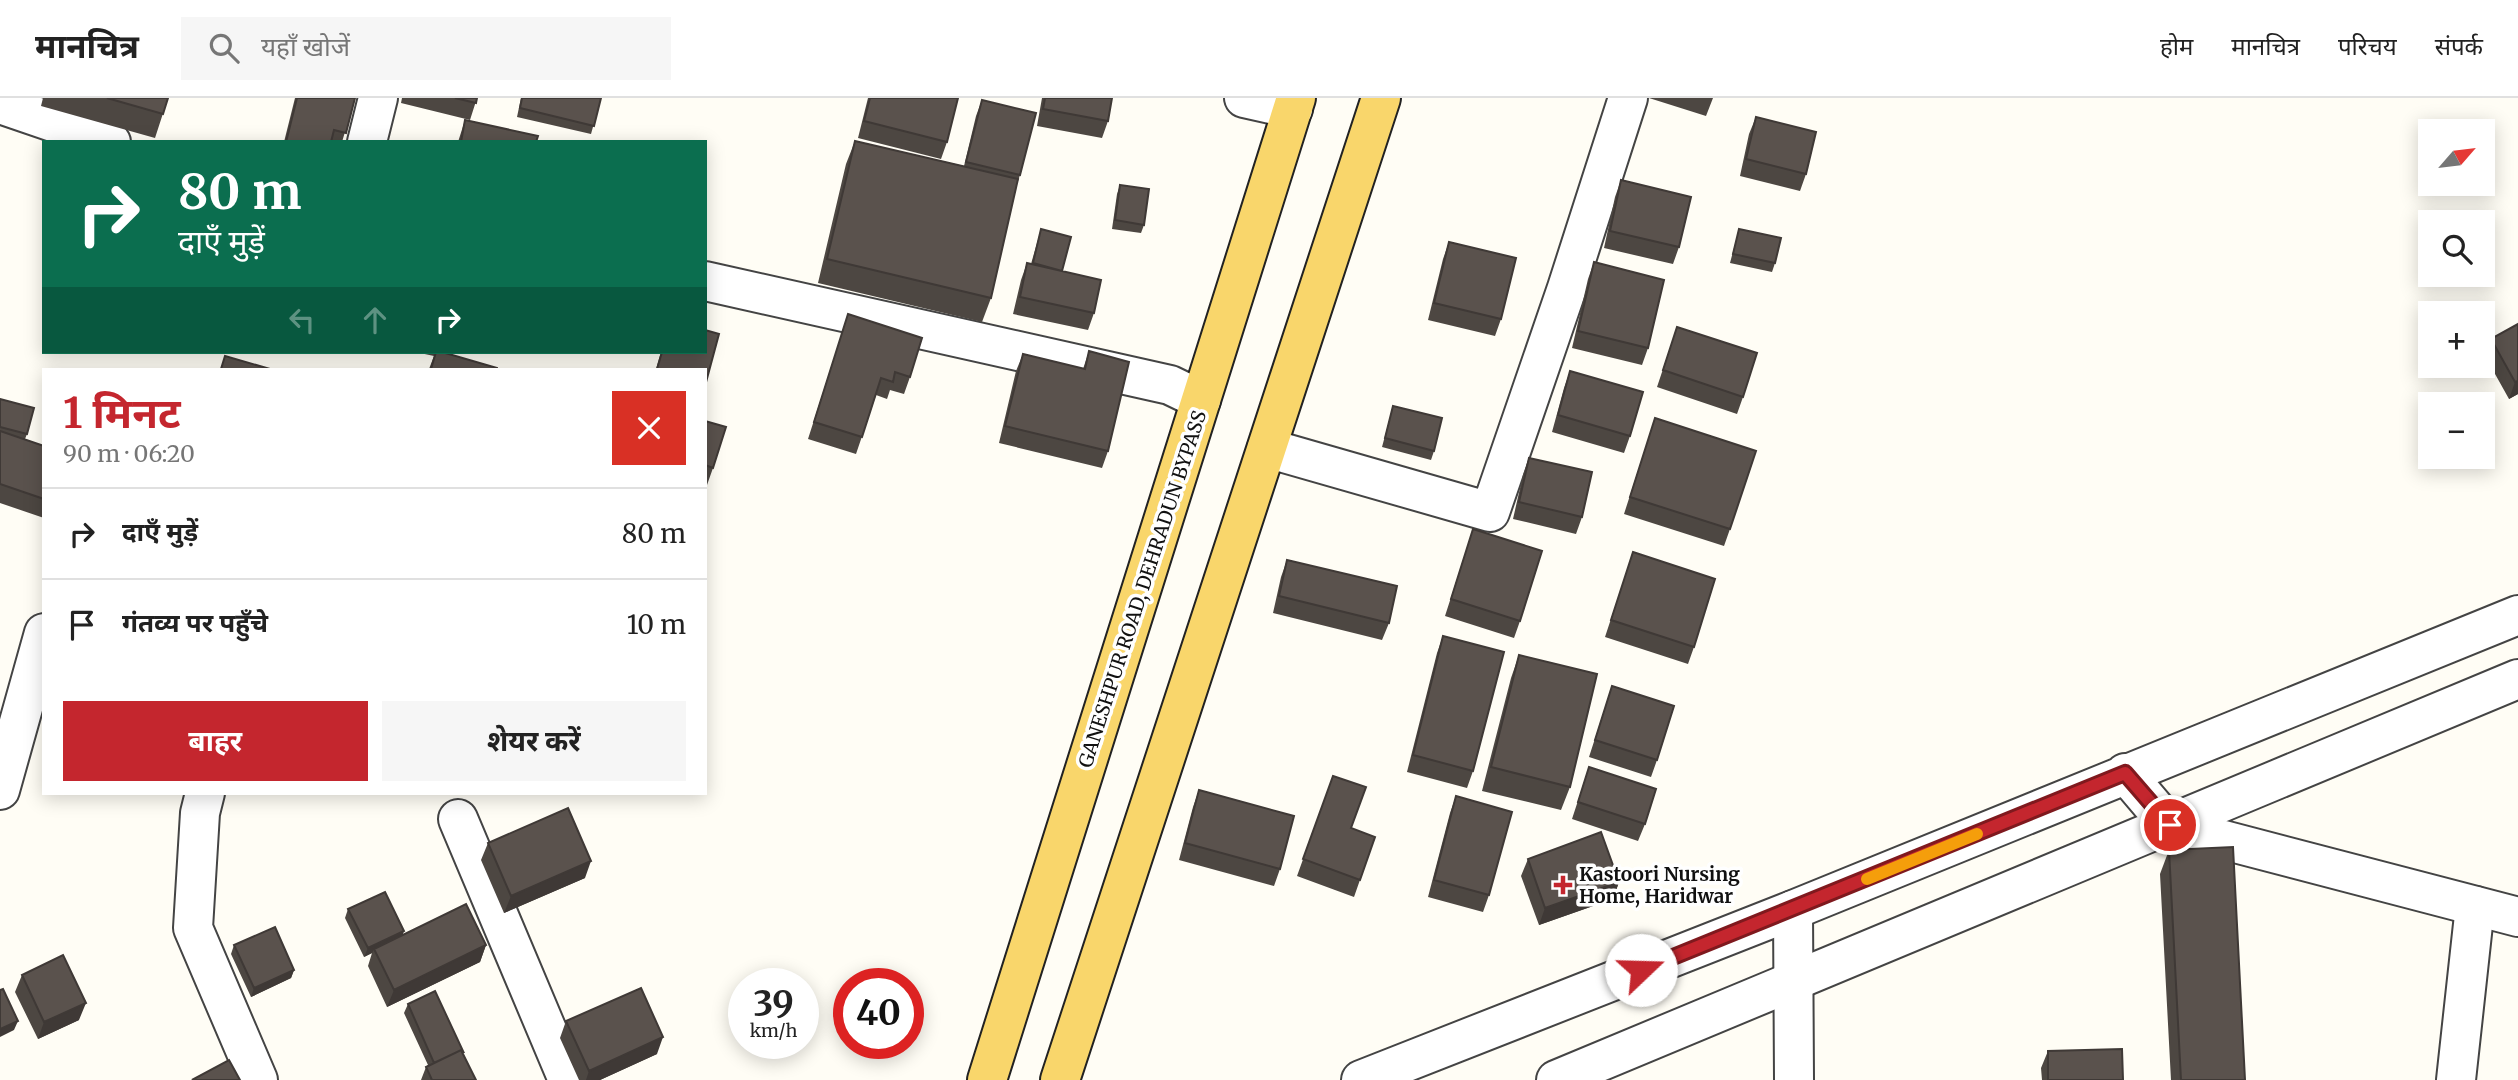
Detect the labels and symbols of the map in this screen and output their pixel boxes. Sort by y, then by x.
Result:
north arrow [2418,119,2496,196]
street label: GANESHPUR ROAD, DEHRADUN BYPASS [1073,407,1211,771]
pin [2140,795,2200,855]
place label: Kastoori Nursing Home, Haridwar [1579,862,1740,908]
marker: Kastoori Nursing Home, Haridwar [1553,875,1573,895]
position arrow [1604,933,1678,1007]
speed limit sign: 40 [833,968,924,1059]

